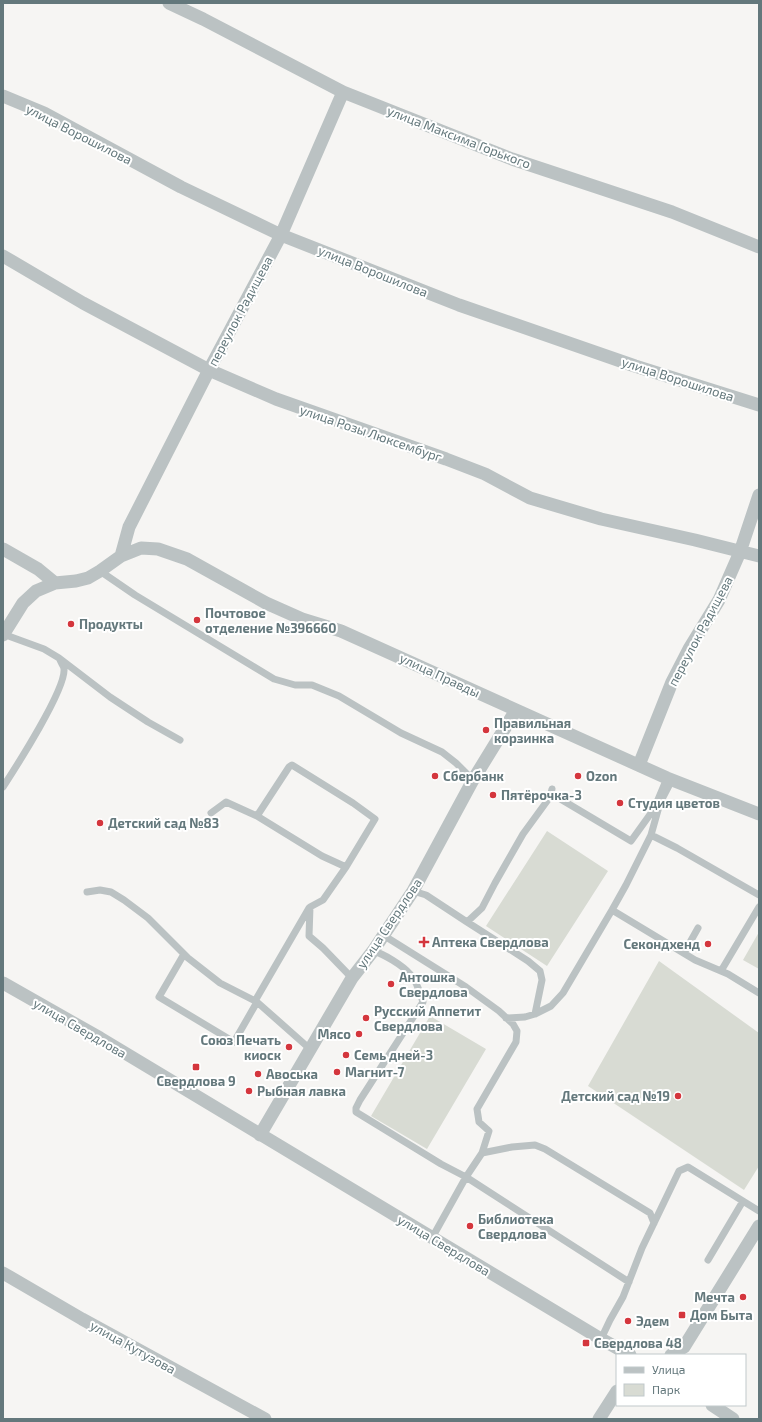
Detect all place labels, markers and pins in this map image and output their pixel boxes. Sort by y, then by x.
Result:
place label: Почтовое отделение №396660 [205,605,336,636]
marker: Почтовое отделение №396660 [192,615,202,625]
place label: Продукты [79,616,143,632]
marker: Продукты [66,619,76,629]
place label: Правильная корзинка [494,715,571,746]
marker: Правильная корзинка [481,725,491,735]
place label: Сбербанк [443,768,505,784]
place label: Ozon [586,768,617,784]
marker: Сбербанк [430,771,440,781]
marker: Ozon [573,771,583,781]
place label: Пятёрочка-3 [501,787,582,803]
marker: Пятёрочка-3 [488,790,498,800]
place label: Студия цветов [628,795,720,811]
marker: Студия цветов [615,798,625,808]
place label: Детский сад №83 [108,815,219,831]
marker: Детский сад №83 [95,818,105,828]
place label: Аптека Свердлова [432,934,549,950]
place label: Секондхенд [623,936,700,952]
marker: Аптека Свердлова [419,937,429,947]
marker: Секондхенд [703,939,713,949]
place label: Антошка Свердлова [399,969,468,1000]
marker: Антошка Свердлова [386,979,396,989]
place label: Русский Аппетит Свердлова [374,1003,481,1034]
marker: Русский Аппетит Свердлова [361,1013,371,1023]
place label: Мясо [317,1026,351,1042]
marker: Мясо [354,1029,364,1039]
place label: Союз Печать киоск [200,1032,282,1063]
marker: Союз Печать киоск [284,1042,294,1052]
place label: Семь дней-3 [354,1047,433,1063]
marker: Семь дней-3 [341,1050,351,1060]
marker: Свердлова 9 [191,1062,201,1072]
place label: Магнит-7 [345,1064,405,1080]
place label: Авоська [266,1066,318,1082]
marker: Магнит-7 [332,1067,342,1077]
marker: Авоська [253,1069,263,1079]
place label: Свердлова 9 [156,1073,236,1089]
place label: Рыбная лавка [257,1083,346,1099]
marker: Рыбная лавка [244,1086,254,1096]
place label: Детский сад №19 [561,1088,670,1104]
marker: Детский сад №19 [673,1091,683,1101]
place label: Библиотека Свердлова [478,1211,554,1242]
marker: Библиотека Свердлова [465,1221,475,1231]
place label: Мечта [694,1289,735,1305]
marker: Мечта [738,1292,748,1302]
place label: Дом Быта [690,1307,753,1323]
marker: Дом Быта [677,1310,687,1320]
place label: Эдем [636,1313,669,1329]
marker: Эдем [623,1316,633,1326]
place label: Свердлова 48 [594,1335,682,1351]
marker: Свердлова 48 [581,1338,591,1348]

